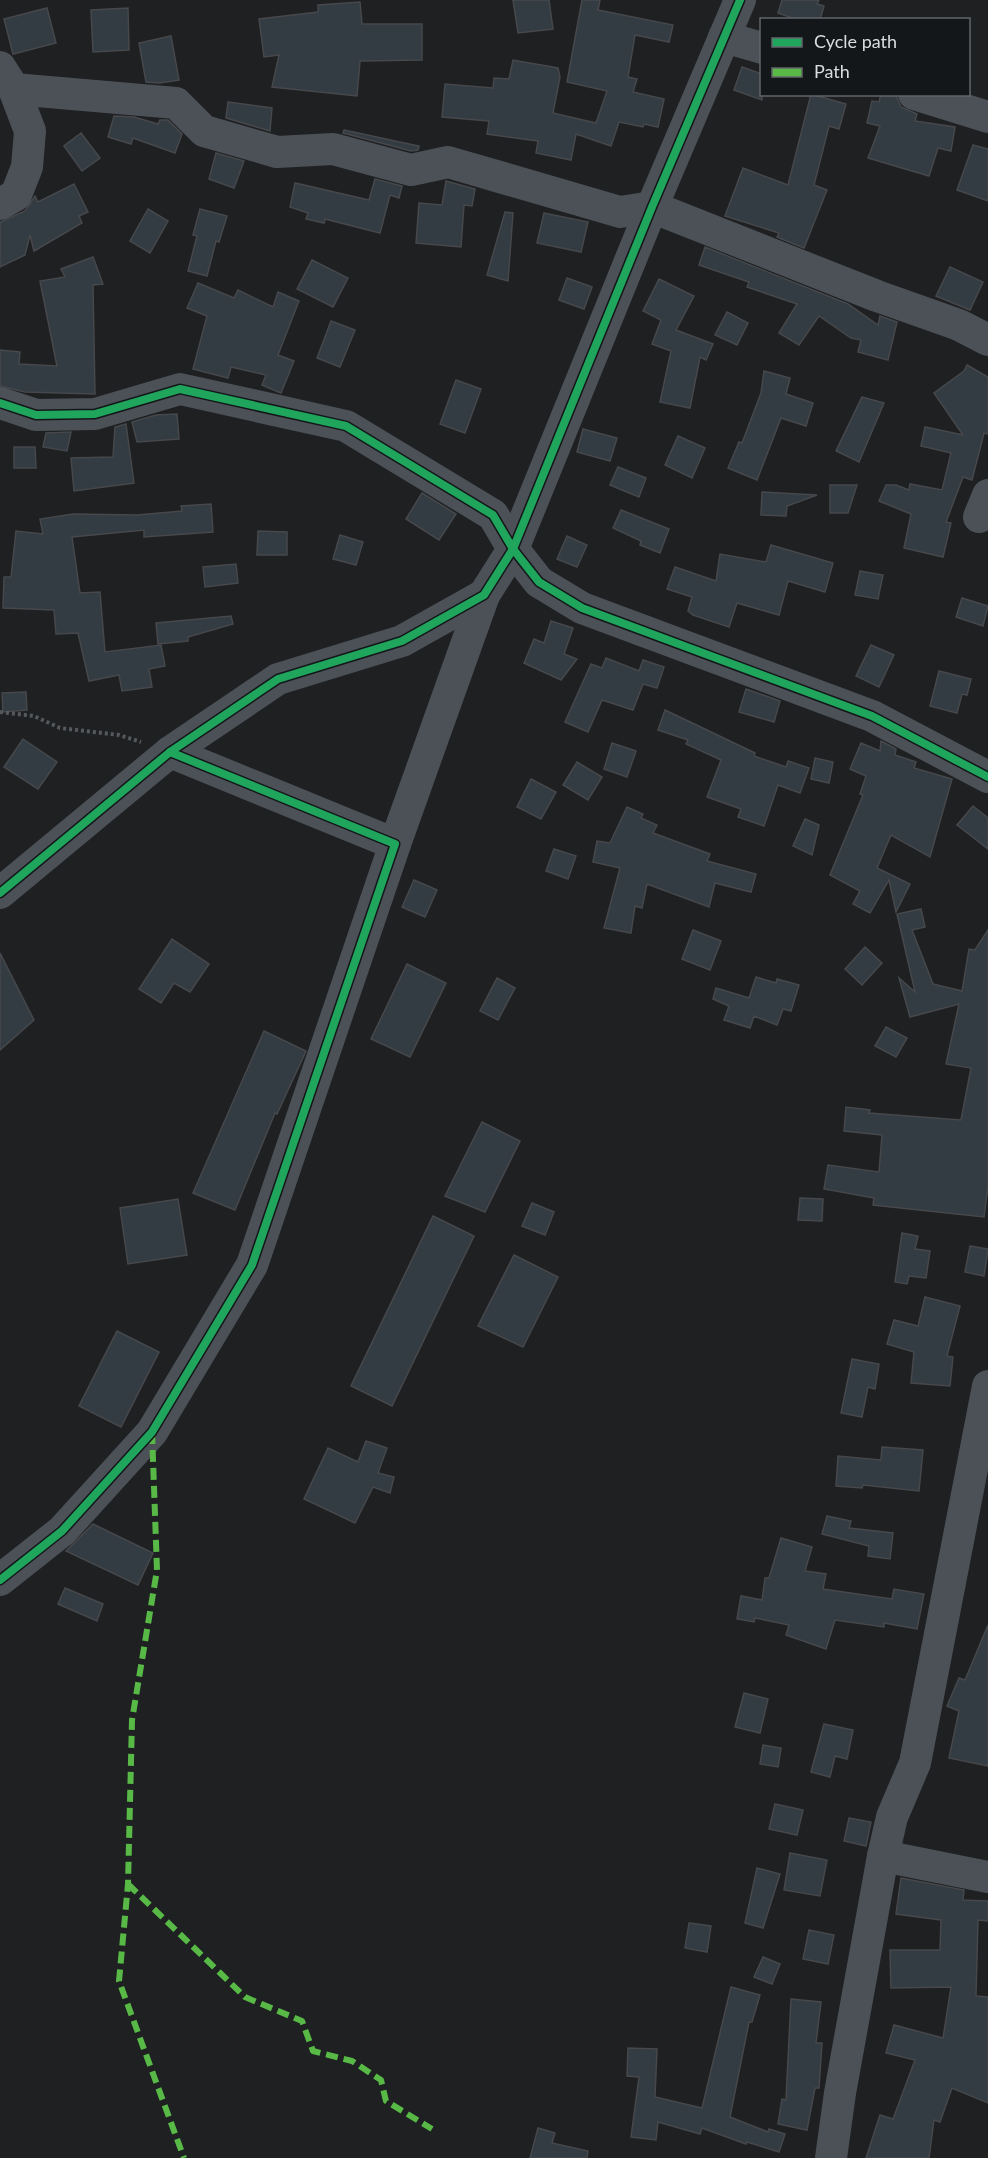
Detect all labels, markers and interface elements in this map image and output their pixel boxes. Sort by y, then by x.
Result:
legend [760,18,970,96]
text: Cycle path [814,30,897,52]
text: Path [814,60,850,82]

